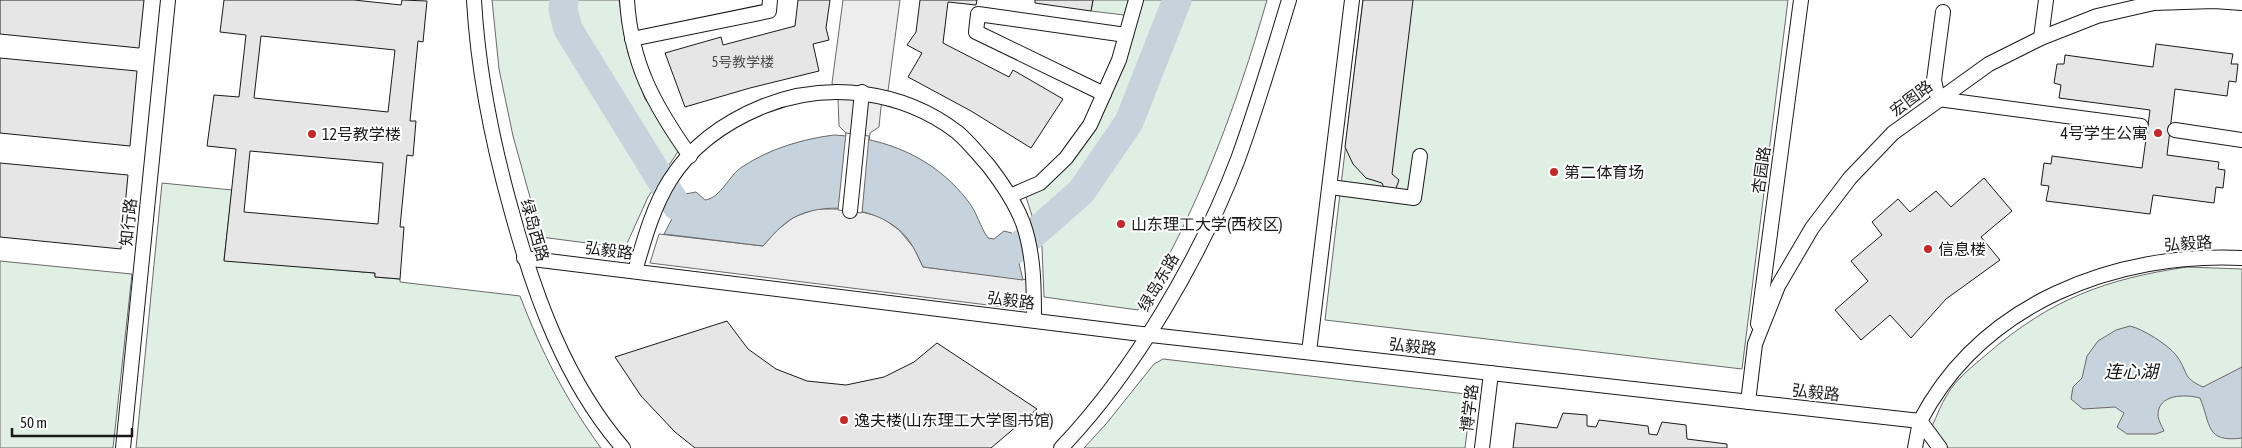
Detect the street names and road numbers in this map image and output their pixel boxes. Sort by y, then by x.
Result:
street label: 宏图路 [1886,76,1936,120]
street label: 杏园路 [1749,145,1773,195]
street label: 知行路 [117,197,139,247]
street label: 绿岛西路 [518,197,552,263]
street label: 弘毅路 [2163,232,2213,254]
street label: 弘毅路 [584,238,634,262]
street label: 绿岛东路 [1134,250,1182,314]
street label: 弘毅路 [986,288,1036,312]
street label: 弘毅路 [1388,335,1438,357]
street label: 弘毅路 [1791,381,1841,403]
street label: 博学路 [1457,383,1481,433]

